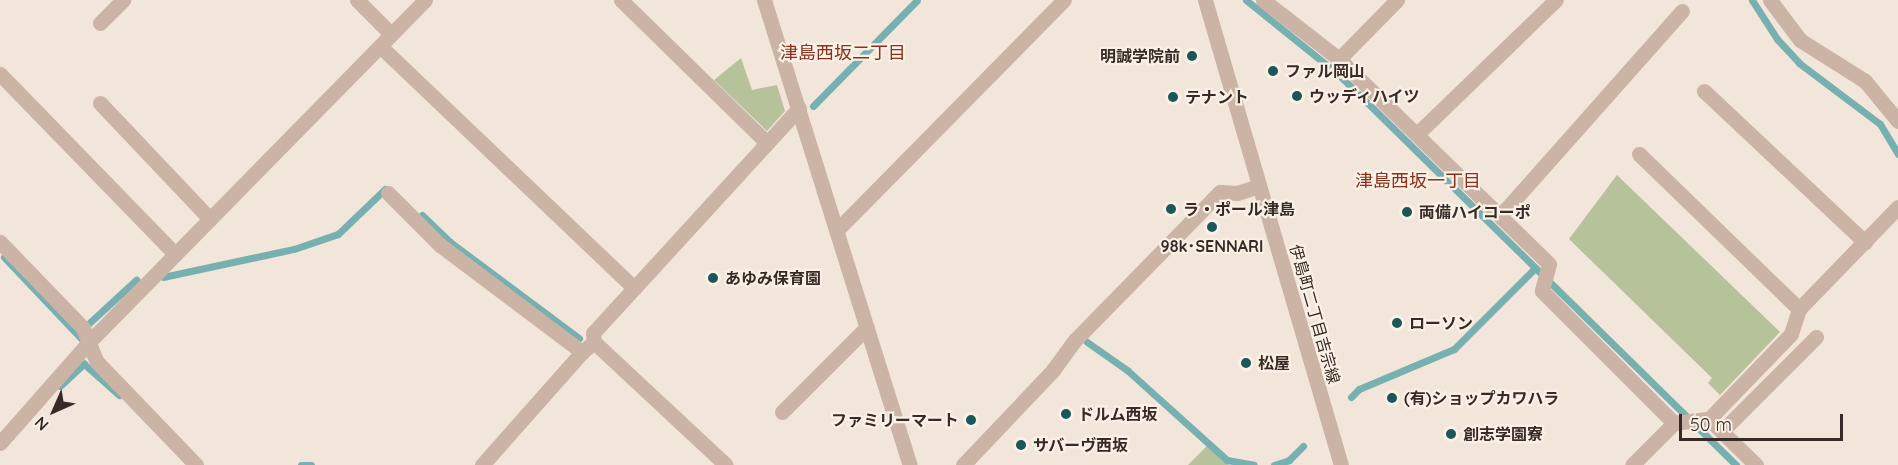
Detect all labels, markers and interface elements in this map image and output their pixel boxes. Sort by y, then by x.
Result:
district label: 津島西坂二丁目 [780,42,906,64]
place label: 明誠学院前 [1100,46,1180,66]
marker: 明誠学院前 [1185,49,1199,63]
place label: ファル岡山 [1285,61,1365,81]
marker: ファル岡山 [1266,64,1280,78]
place label: ウッディハイツ [1309,86,1421,106]
place label: テナント [1185,87,1249,107]
marker: ウッディハイツ [1290,89,1304,103]
marker: テナント [1166,90,1180,104]
district label: 津島西坂一丁目 [1355,170,1481,192]
place label: ラ・ポール津島 [1183,199,1295,219]
marker: ラ・ポール津島 [1164,202,1178,216]
place label: 両備ハイコーポ [1419,202,1531,222]
marker: 両備ハイコーポ [1400,205,1414,219]
marker: 98k･SENNARI [1205,220,1219,234]
place label: 98k･SENNARI [1161,236,1263,256]
street label: 伊島町二丁目吉宗線 [1286,242,1344,386]
place label: あゆみ保育園 [725,268,821,288]
marker: あゆみ保育園 [706,271,720,285]
place label: ローソン [1409,313,1473,333]
marker: ローソン [1390,316,1404,330]
place label: 松屋 [1258,353,1290,373]
marker: 松屋 [1239,356,1253,370]
north arrow [24,381,84,441]
place label: (有)ショップカワハラ [1404,388,1559,408]
marker: (有)ショップカワハラ [1385,391,1399,405]
scale bar [1682,402,1846,440]
place label: ドルム西坂 [1078,404,1158,424]
marker: ドルム西坂 [1059,407,1073,421]
place label: ファミリーマート [831,410,959,430]
text: N [30,413,53,435]
marker: ファミリーマート [964,413,978,427]
text: 50 m [1690,413,1732,436]
place label: 創志学園寮 [1463,424,1543,444]
marker: 創志学園寮 [1444,427,1458,441]
place label: サバーヴ西坂 [1033,435,1129,455]
marker: サバーヴ西坂 [1014,438,1028,452]

